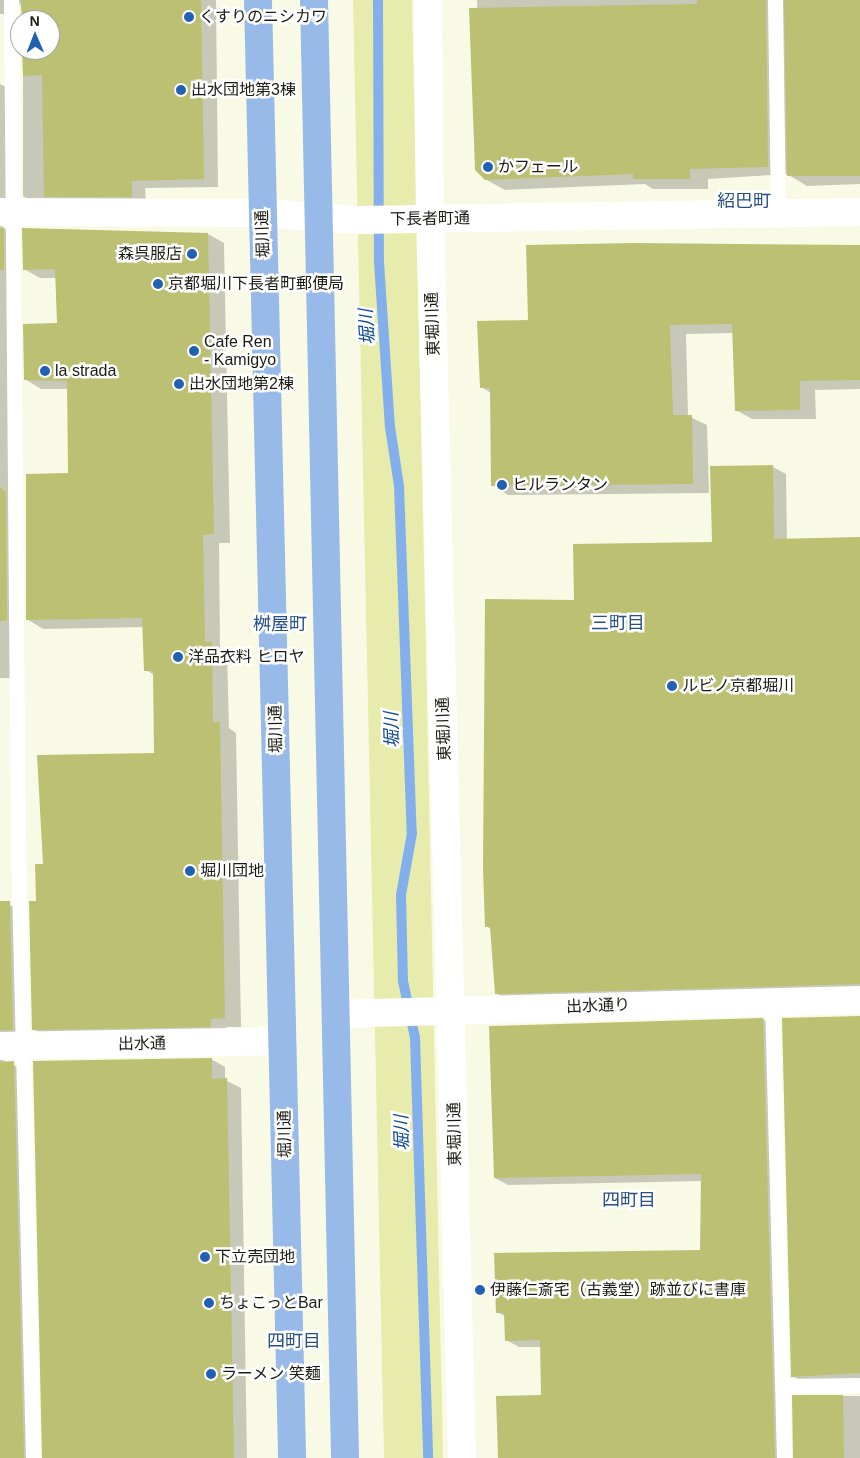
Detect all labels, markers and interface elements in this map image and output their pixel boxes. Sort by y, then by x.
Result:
place label: くすりのニシカワ [199,7,327,27]
north arrow [10,10,60,60]
marker: くすりのニシカワ [183,11,195,23]
text: N [30,13,40,29]
place label: 出水団地第3棟 [191,80,296,100]
marker: 出水団地第3棟 [175,84,187,96]
place label: かフェール [498,157,578,177]
marker: かフェール [482,161,494,173]
district label: 紹巴町 [717,190,771,212]
street label: 下長者町通 [390,209,470,229]
street label: 堀川通 [253,210,273,258]
place label: 森呉服店 [118,244,182,264]
marker: 森呉服店 [186,248,198,260]
place label: 京都堀川下長者町郵便局 [168,274,344,294]
marker: 京都堀川下長者町郵便局 [152,278,164,290]
street label: 東堀川通 [422,292,444,356]
water label: 堀川 [355,308,379,346]
place label: Cafe Ren - Kamigyo [204,332,276,370]
marker: Cafe Ren - Kamigyo [188,345,200,357]
place label: la strada [55,361,116,381]
marker: la strada [39,365,51,377]
place label: 出水団地第2棟 [189,374,294,394]
marker: 出水団地第2棟 [173,378,185,390]
place label: ヒルランタン [512,475,608,495]
marker: ヒルランタン [496,479,508,491]
district label: 三町目 [591,612,645,634]
district label: 桝屋町 [253,613,307,635]
place label: 洋品衣料 ヒロヤ [188,647,304,667]
marker: 洋品衣料 ヒロヤ [172,651,184,663]
place label: ルビノ京都堀川 [682,676,794,696]
marker: ルビノ京都堀川 [666,680,678,692]
street label: 東堀川通 [433,697,455,761]
street label: 堀川通 [266,705,286,753]
water label: 堀川 [381,712,403,748]
place label: 堀川団地 [200,861,264,881]
marker: 堀川団地 [184,865,196,877]
street label: 出水通り [566,995,630,1017]
street label: 出水通 [118,1034,166,1054]
street label: 東堀川通 [445,1102,465,1166]
street label: 堀川通 [275,1110,295,1158]
water label: 堀川 [391,1115,413,1151]
district label: 四町目 [602,1189,656,1211]
place label: 下立売団地 [215,1247,295,1267]
marker: 下立売団地 [199,1251,211,1263]
place label: 伊藤仁斎宅（古義堂）跡並びに書庫 [490,1280,746,1300]
marker: 伊藤仁斎宅（古義堂）跡並びに書庫 [474,1284,486,1296]
place label: ちょこっとBar [219,1293,324,1313]
marker: ちょこっとBar [203,1297,215,1309]
district label: 四町目 [267,1330,321,1352]
place label: ラーメン 笑麺 [221,1364,321,1384]
marker: ラーメン 笑麺 [205,1368,217,1380]

